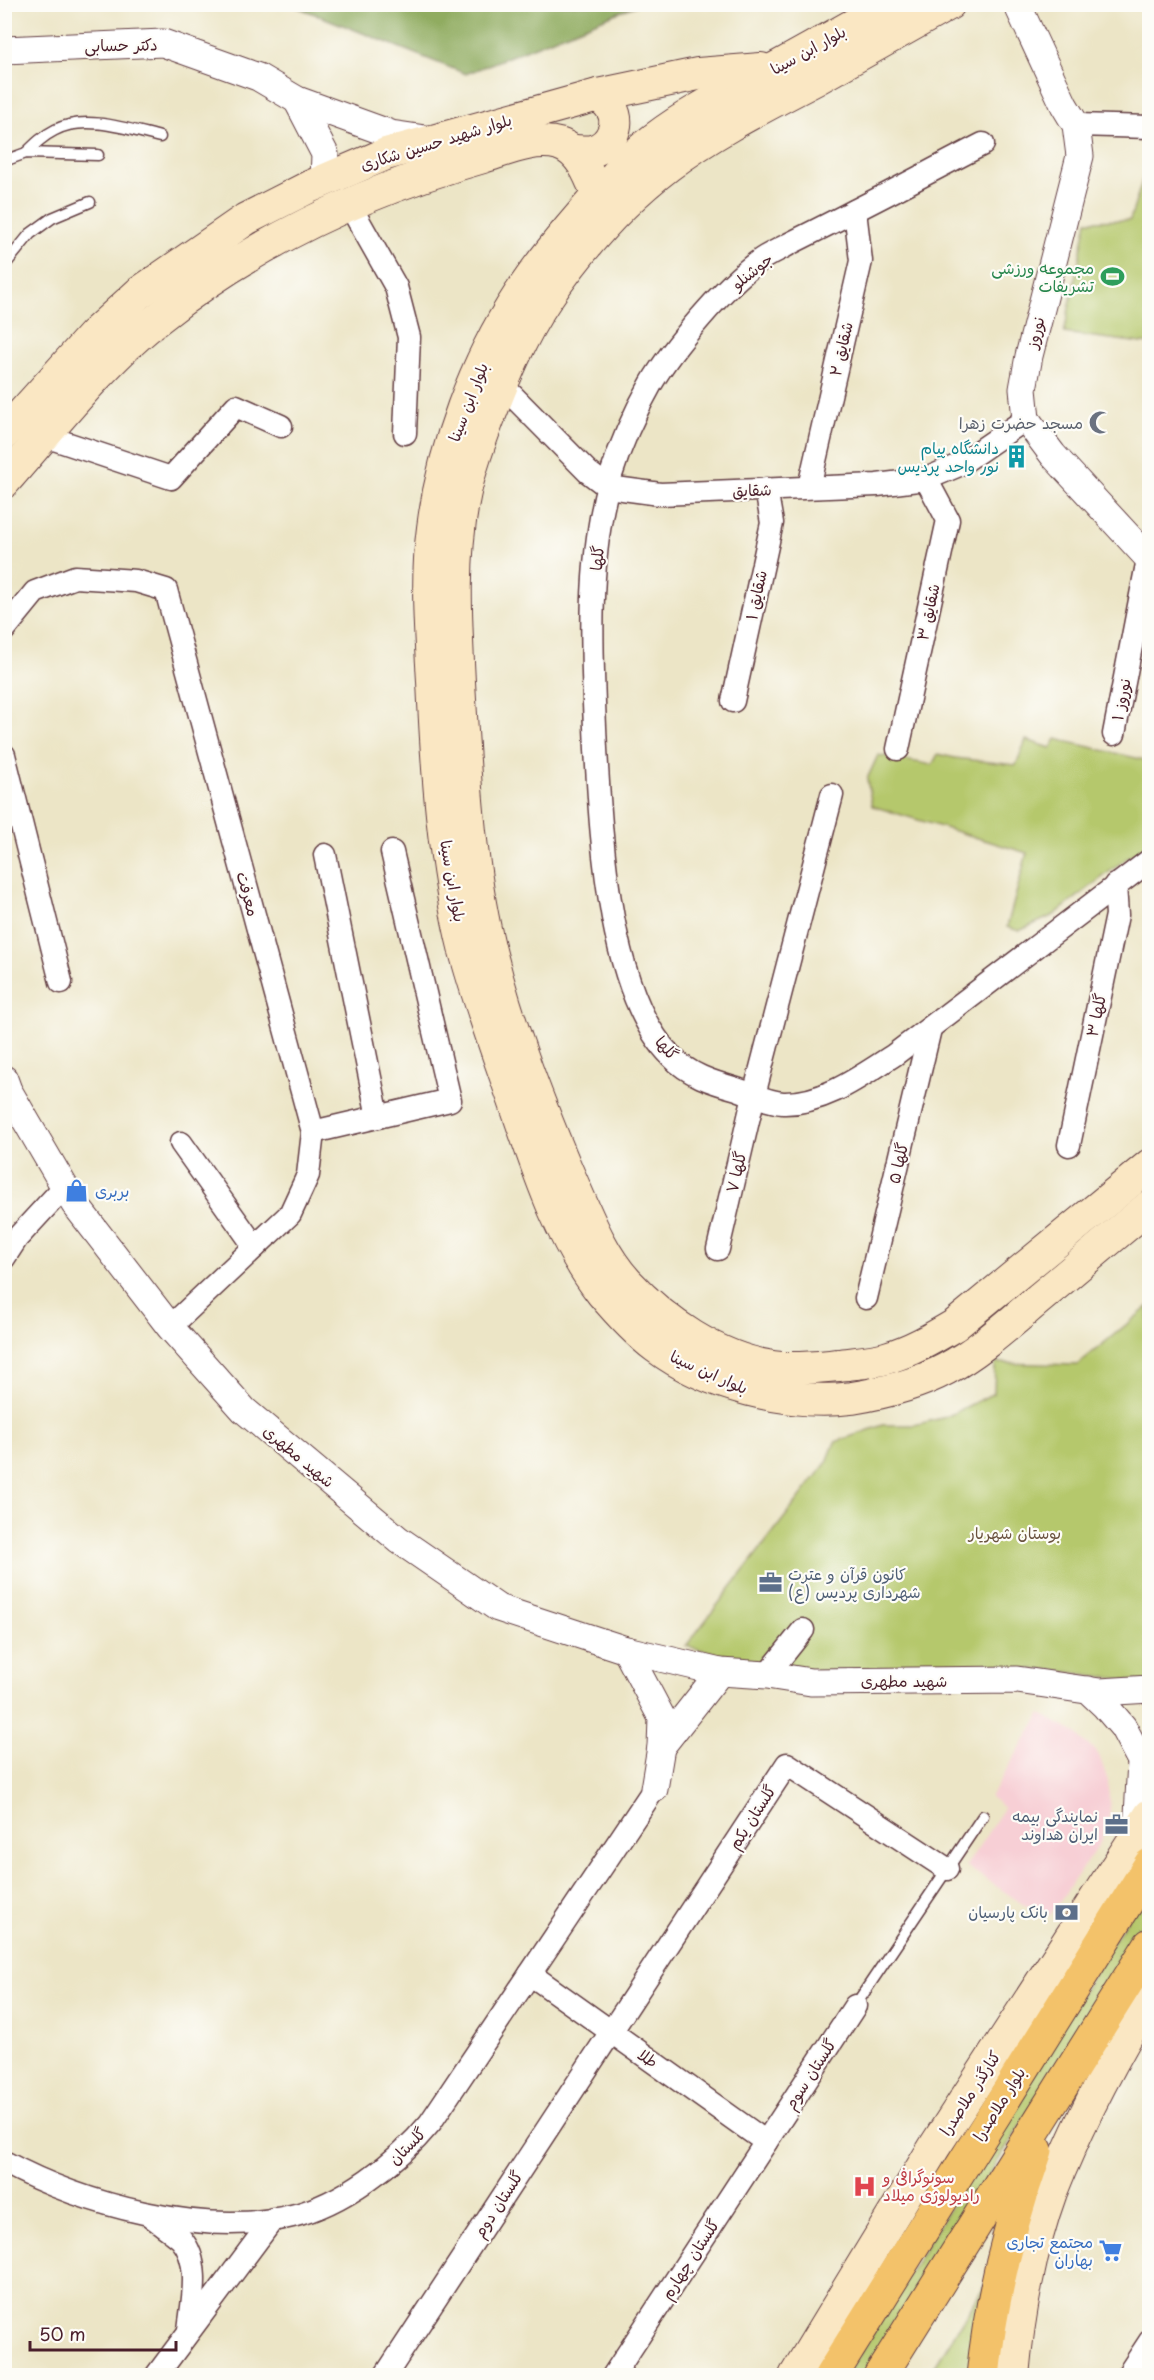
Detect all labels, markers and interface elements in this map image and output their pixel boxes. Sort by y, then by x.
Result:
street label: بلوار ابن سینا [765,19,850,80]
street label: دکتر حسابی [84,31,158,57]
street label: بلوار شهید حسین شکاری [357,107,515,176]
street label: جوشنلو [724,246,778,295]
place label: مجموعه ورزشی تشریفات [991,255,1094,297]
sports icon: مجموعه ورزشی تشریفات [1099,264,1125,290]
street label: نوروز [1018,313,1050,352]
street label: شقایق ۲ [822,319,858,378]
street label: بلوار ابن سینا [441,359,493,445]
place label: مسجد حضرت زهرا [959,410,1083,434]
mosque icon: مسجد حضرت زهرا [1088,410,1114,436]
place label: دانشگاه پیام نور واحد پردیس [897,435,999,477]
building icon: دانشگاه پیام نور واحد پردیس [1004,444,1030,470]
street label: شقایق [732,476,772,502]
street label: گلها [583,544,609,572]
street label: شقایق ۱ [738,568,772,622]
street label: شقایق ۳ [909,581,945,643]
street label: نوروز ۱ [1104,675,1136,722]
street label: بلوار ابن سینا [435,838,473,924]
street label: معرفت [231,869,266,919]
street label: گلها ۳ [1079,991,1111,1039]
street label: گلها [650,1030,685,1065]
street label: گلها ۵ [881,1140,913,1186]
street label: گلها ۷ [719,1148,751,1195]
shop icon: بربری [64,1178,90,1204]
place label: بربری [95,1178,129,1202]
street label: بلوار ابن سینا [667,1343,752,1399]
street label: شهید مطهری [259,1418,341,1492]
park label: بوستان شهریار [967,1520,1061,1544]
place label: کانون قرآن و عترت (ع) شهرداری پردیس [788,1561,921,1604]
office icon: کانون قرآن و عترت (ع) شهرداری پردیس [757,1570,783,1596]
street label: شهید مطهری [861,1668,947,1692]
street label: گلستان یکم [721,1779,783,1855]
place label: نمایندگی بیمه ایران هداوند [1012,1803,1098,1845]
office icon: نمایندگی بیمه ایران هداوند [1103,1812,1129,1838]
place label: بانک پارسیان [968,1899,1048,1923]
bank icon: بانک پارسیان [1053,1899,1079,1925]
street label: گلستان سوم [777,2033,843,2115]
street label: طلا [633,2042,664,2073]
street label: کنارگذر ملاصدرا [933,2045,1006,2140]
street label: بلوار ملاصدرا [966,2062,1030,2145]
street label: گلستان [382,2121,431,2170]
place label: سونوگرافی و رادیولوژی میلاد [881,2164,980,2206]
street label: گلستان دوم [466,2165,530,2243]
hospital icon: سونوگرافی و رادیولوژی میلاد [852,2173,878,2199]
street label: گلستان چهارم [654,2213,726,2305]
place label: مجتمع تجاری بهاران [1006,2229,1093,2271]
supermarket icon: مجتمع تجاری بهاران [1098,2238,1124,2264]
scale bar [30,2314,176,2352]
text: 50 m [39,2320,86,2347]

